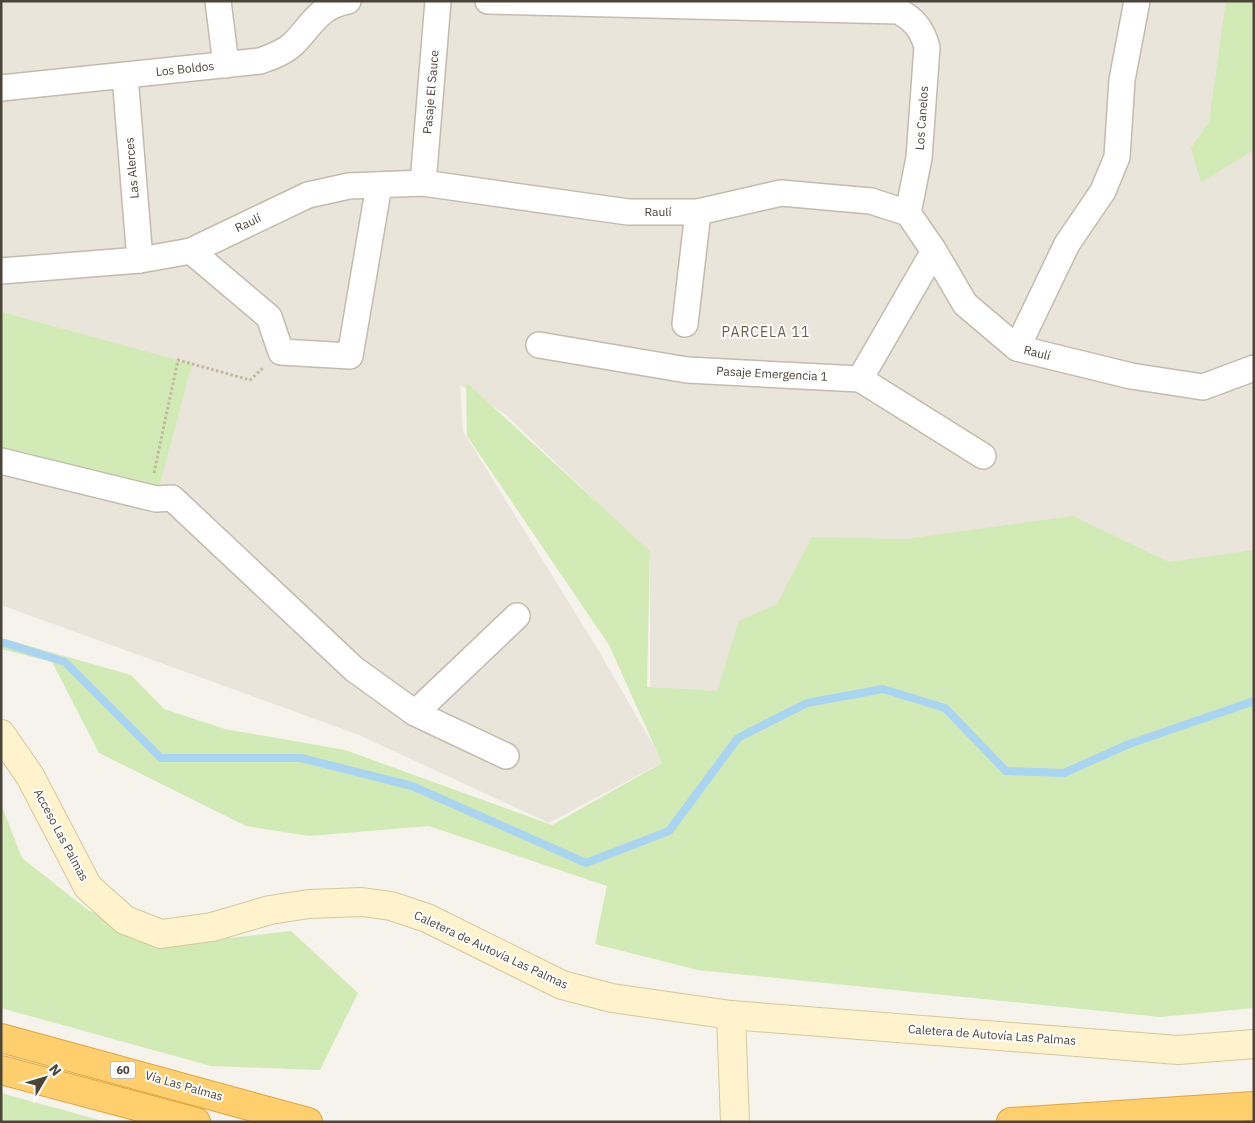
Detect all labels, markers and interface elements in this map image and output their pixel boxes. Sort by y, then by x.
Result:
street label: Pasaje El Sauce [419,49,442,134]
street label: Los Boldos [155,58,215,79]
street label: Los Canelos [912,85,931,151]
street label: Las Alerces [121,137,142,199]
street label: Raulí [644,204,672,219]
street label: Raulí [232,210,263,235]
district label: PARCELA 11 [722,323,810,341]
street label: Raulí [1022,342,1052,363]
street label: Pasaje Emergencia 1 [716,363,828,384]
street label: Acceso Las Palmas [31,786,92,884]
street label: Caletera de Autovía Las Palmas [412,907,571,992]
street label: Caletera de Autovía Las Palmas [907,1021,1077,1048]
north arrow [20,1053,70,1103]
text: N [45,1060,65,1080]
road number: 60 [110,1062,136,1078]
street label: Vía Las Palmas [144,1067,225,1104]

